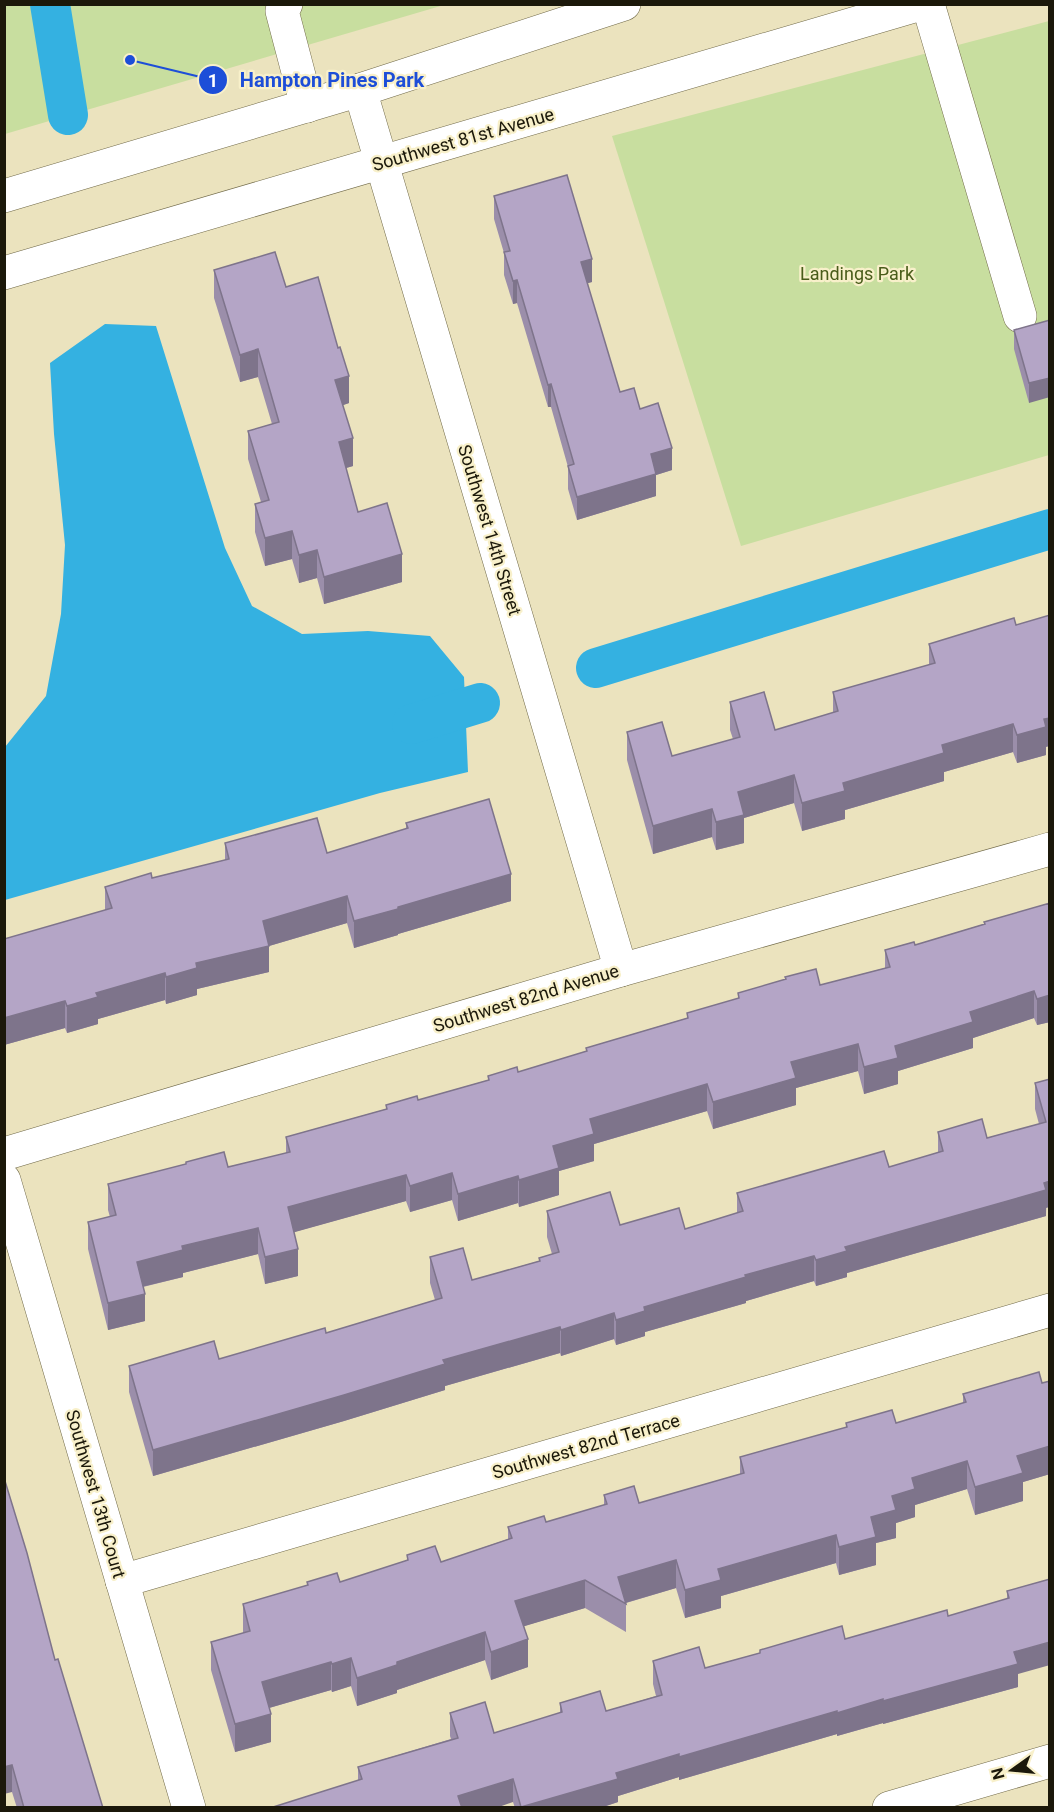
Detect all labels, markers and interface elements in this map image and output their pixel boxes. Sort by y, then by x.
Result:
callout: Hampton Pines Park [198,61,436,99]
text: Hampton Pines Park [240,68,424,92]
text: 1 [208,70,218,91]
street label: Southwest 81st Avenue [370,103,556,175]
park label: Landings Park [800,263,915,284]
street label: Southwest 14th Street [454,442,526,618]
street label: Southwest 82nd Avenue [431,960,621,1036]
street label: Southwest 13th Court [62,1407,130,1581]
street label: Southwest 82nd Terrace [490,1409,682,1483]
north arrow [982,1740,1042,1800]
text: N [987,1766,1009,1782]

